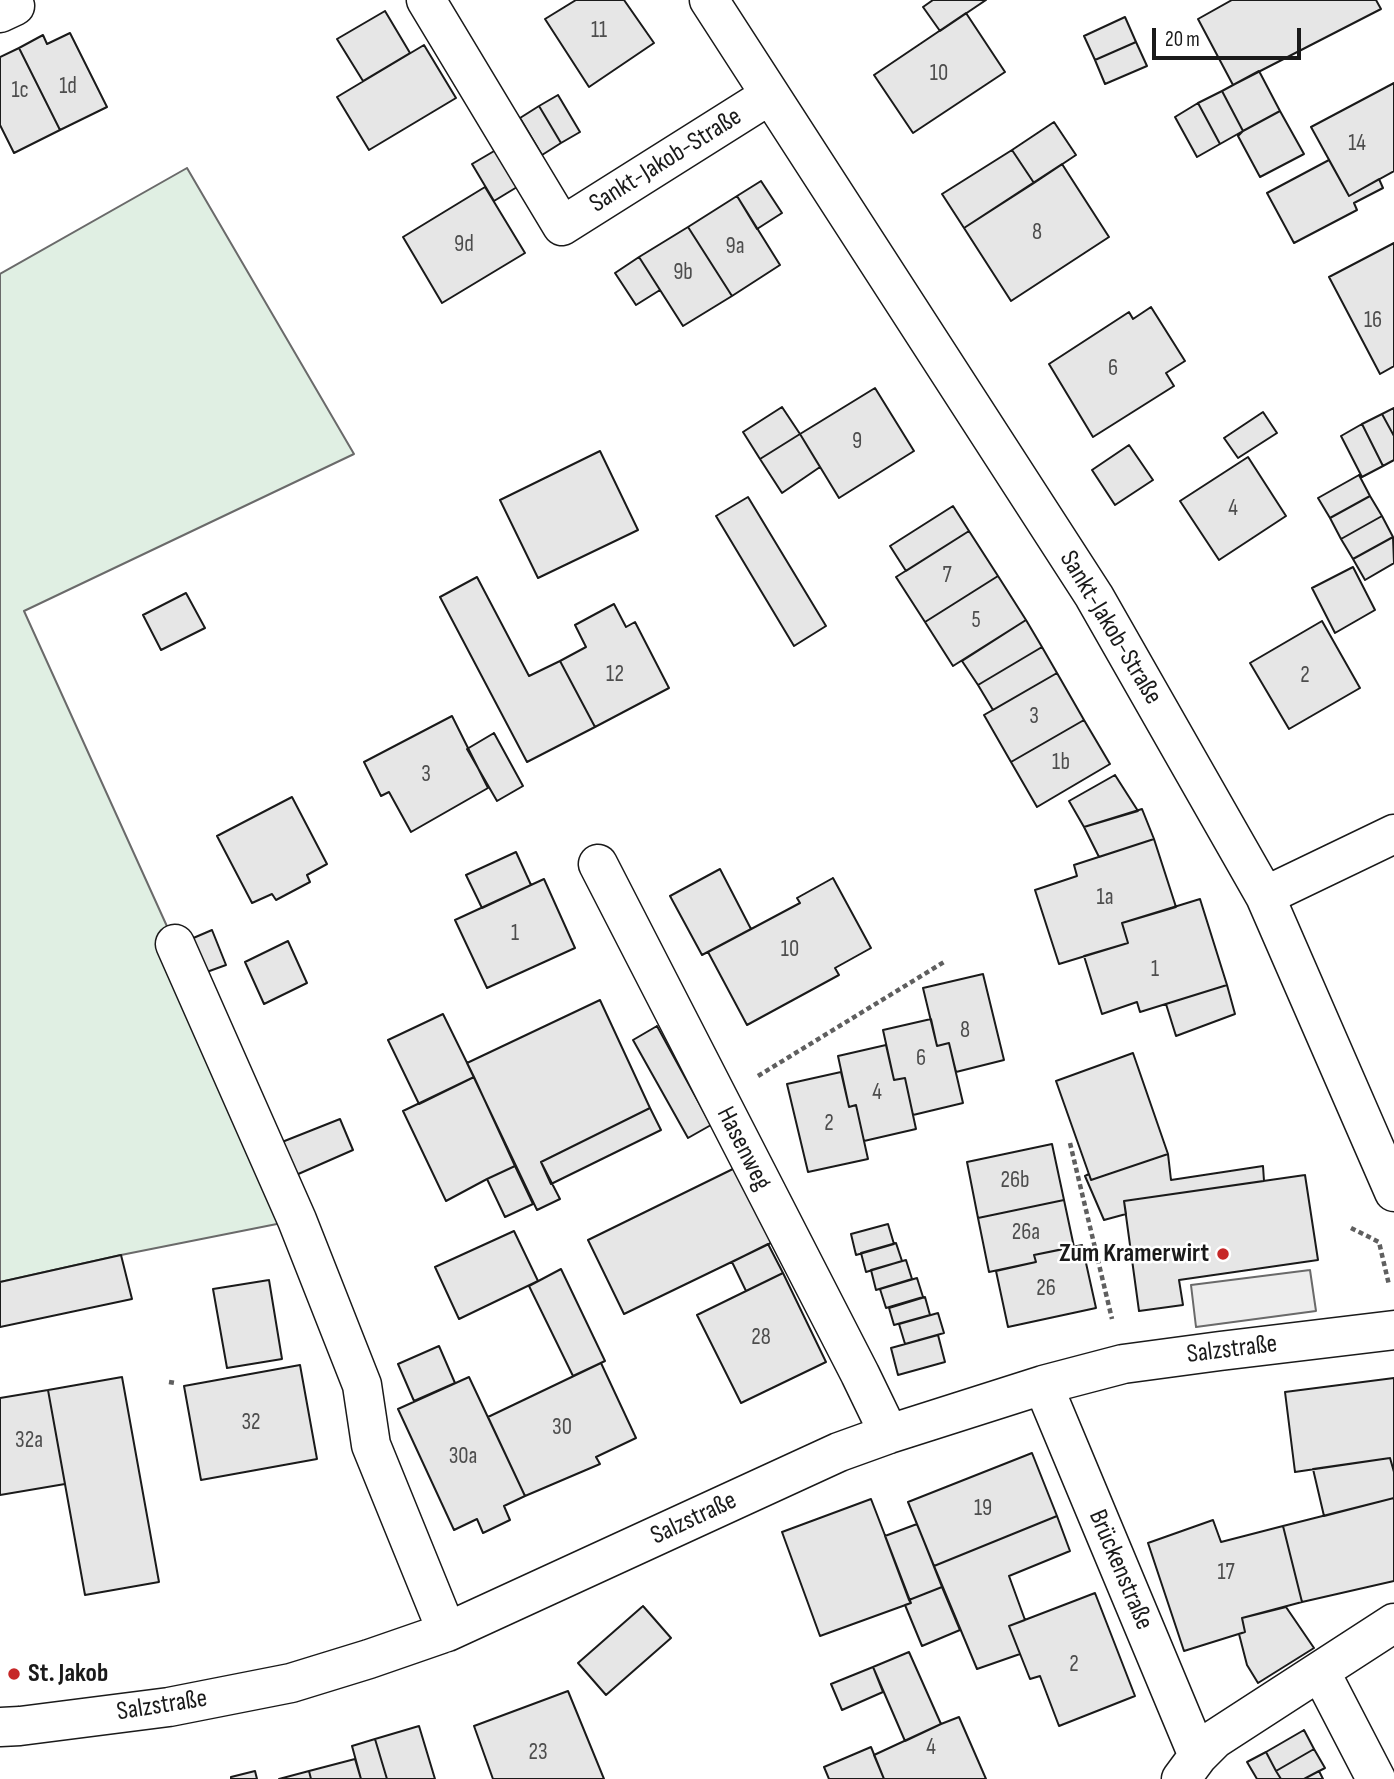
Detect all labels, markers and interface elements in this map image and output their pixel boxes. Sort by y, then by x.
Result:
scale bar [1156,14,1305,58]
house number: 11 [591,17,607,45]
text: 20 m [1165,27,1200,52]
house number: 10 [930,60,948,88]
house number: 1d [59,73,77,101]
house number: 1c [11,77,29,105]
street label: Sankt-Jakob-Straße [584,102,748,220]
house number: 14 [1348,130,1366,158]
house number: 8 [1032,219,1042,247]
house number: 9d [454,231,474,259]
house number: 9a [725,233,745,261]
house number: 9b [673,259,693,287]
house number: 16 [1364,307,1382,335]
house number: 6 [1108,355,1118,383]
house number: 9 [852,428,862,456]
house number: 4 [1228,495,1238,523]
street label: Sankt-Jakob-Straße [1052,546,1168,710]
house number: 7 [942,562,952,590]
house number: 5 [971,607,981,635]
house number: 12 [606,661,624,689]
house number: 2 [1300,662,1310,690]
house number: 3 [1029,703,1039,731]
house number: 1b [1052,749,1070,777]
house number: 3 [421,761,431,789]
house number: 1a [1096,884,1114,912]
house number: 1 [511,920,519,948]
house number: 10 [781,936,799,964]
house number: 1 [1151,956,1159,984]
house number: 8 [960,1017,970,1045]
house number: 6 [916,1045,926,1073]
house number: 4 [872,1079,882,1107]
street label: Hasenweg [709,1102,777,1196]
house number: 2 [824,1110,834,1138]
house number: 26b [1000,1167,1030,1195]
house number: 26a [1012,1219,1040,1247]
place label: Zum Kramerwirt [1059,1238,1209,1270]
marker: Zum Kramerwirt [1215,1246,1231,1262]
house number: 26 [1036,1275,1056,1303]
house number: 28 [751,1324,771,1352]
street label: Salzstraße [1185,1329,1279,1371]
house number: 32 [241,1409,261,1437]
house number: 30 [552,1414,572,1442]
house number: 32a [15,1427,43,1455]
house number: 30a [449,1443,477,1471]
street label: Salzstraße [646,1486,742,1552]
house number: 19 [974,1495,992,1523]
street label: Brückenstraße [1081,1505,1159,1635]
house number: 17 [1217,1559,1235,1587]
house number: 2 [1069,1651,1079,1679]
place label: St. Jakob [28,1658,108,1690]
marker: St. Jakob [6,1666,22,1682]
street label: Salzstraße [115,1683,209,1729]
house number: 4 [926,1734,936,1762]
house number: 23 [528,1739,548,1767]

